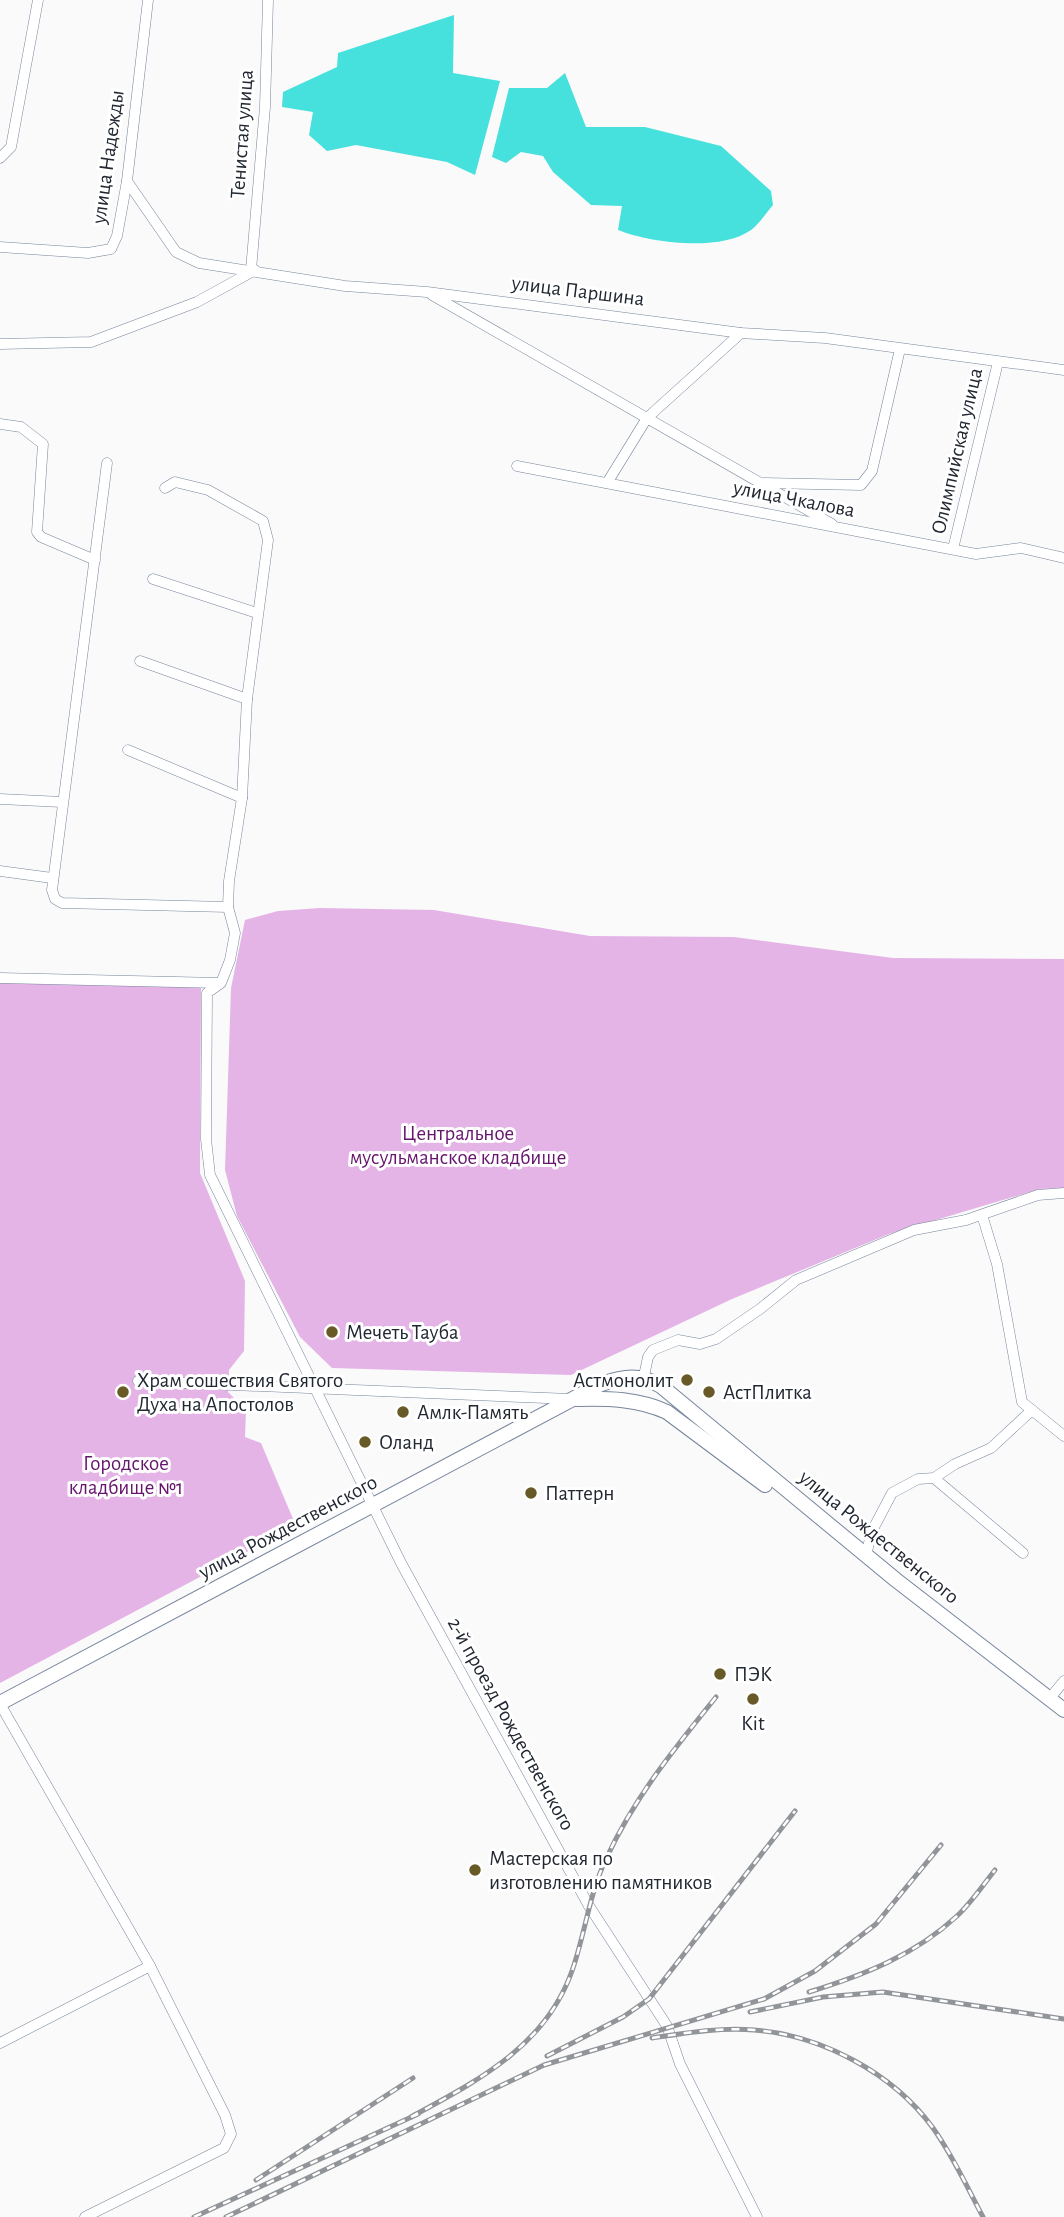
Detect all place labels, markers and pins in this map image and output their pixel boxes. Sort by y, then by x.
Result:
place label: Мечеть Тауба [346,1322,459,1343]
marker: Мечеть Тауба [324,1324,340,1340]
place label: Храм сошествия Святого Духа на Апостолов [137,1370,343,1415]
place label: Астмонолит [573,1370,673,1391]
marker: Астмонолит [679,1372,695,1388]
place label: АстПлитка [723,1382,812,1403]
marker: Храм сошествия Святого Духа на Апостолов [115,1384,131,1400]
marker: АстПлитка [701,1384,717,1400]
place label: Амлк-Память [417,1402,528,1423]
marker: Амлк-Память [395,1404,411,1420]
place label: Оланд [379,1432,434,1453]
marker: Оланд [357,1434,373,1450]
place label: Паттерн [545,1483,614,1504]
marker: Паттерн [523,1485,539,1501]
place label: ПЭК [734,1664,772,1685]
marker: ПЭК [712,1666,728,1682]
marker: Kit [745,1691,761,1707]
place label: Kit [741,1713,765,1734]
place label: Мастерская по изготовлению памятников [489,1848,712,1893]
marker: Мастерская по изготовлению памятников [467,1862,483,1878]

